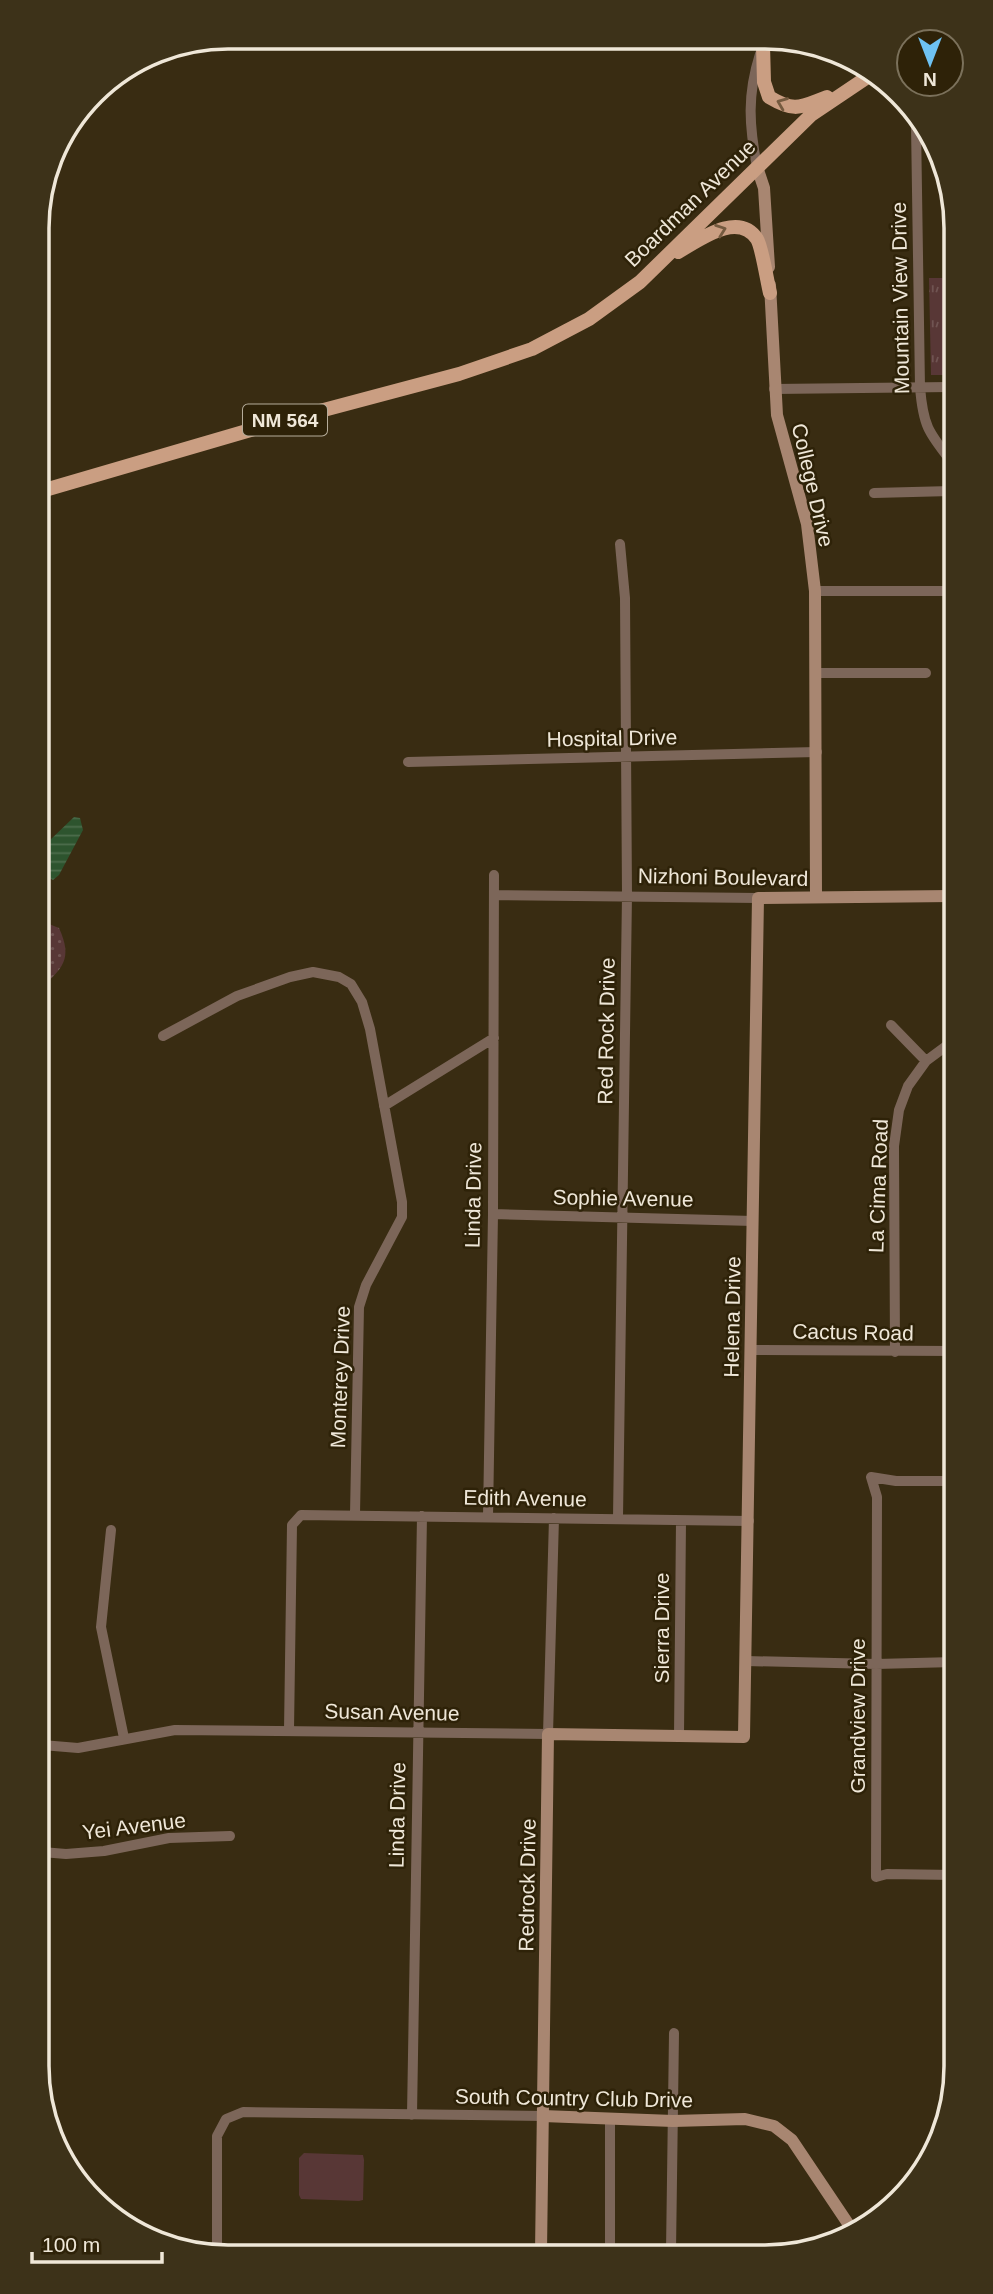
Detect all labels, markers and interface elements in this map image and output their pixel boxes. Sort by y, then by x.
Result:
north arrow [895,28,965,98]
text: N [923,69,937,90]
one-way arrow [777,97,789,111]
street label: Boardman Avenue [620,135,760,271]
street label: Mountain View Drive [887,202,913,394]
one-way arrow [715,224,727,238]
road number: NM 564 [243,404,327,436]
street label: College Drive [788,421,838,549]
street label: Hospital Drive [546,725,678,751]
street label: Nizhoni Boulevard [638,864,808,890]
street label: Red Rock Drive [593,957,619,1105]
street label: La Cima Road [864,1119,892,1253]
street label: Linda Drive [461,1142,485,1248]
street label: Sophie Avenue [552,1185,694,1211]
street label: Helena Drive [719,1256,745,1378]
street label: Monterey Drive [326,1305,354,1449]
street label: Cactus Road [792,1319,914,1345]
street label: Edith Avenue [463,1485,587,1511]
street label: Sierra Drive [650,1573,673,1683]
street label: Grandview Drive [846,1638,869,1794]
street label: Susan Avenue [324,1699,460,1725]
street label: Linda Drive [385,1762,409,1868]
street label: Yei Avenue [81,1808,187,1844]
street label: Redrock Drive [514,1818,540,1952]
street label: South Country Club Drive [455,2084,693,2112]
scale bar [32,2220,161,2264]
text: 100 m [42,2233,100,2256]

